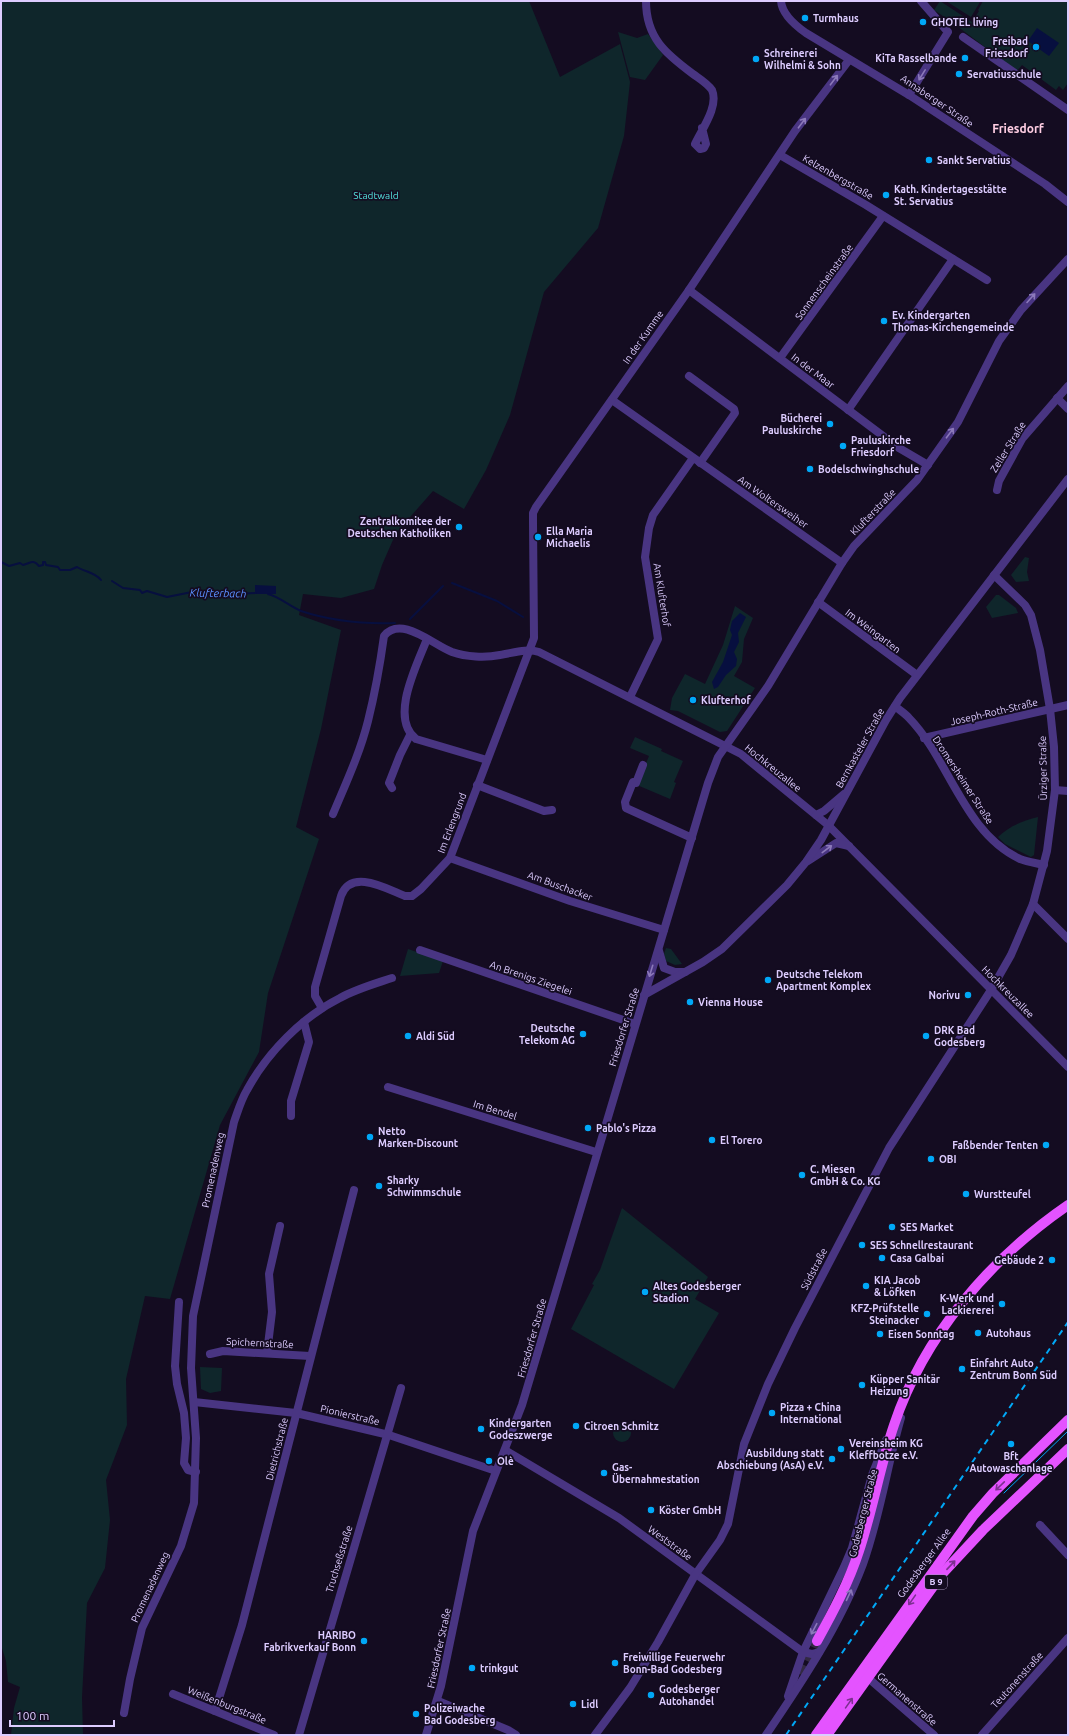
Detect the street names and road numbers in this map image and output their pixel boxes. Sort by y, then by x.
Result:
street label: Annaberger Straße [899,73,975,129]
street label: Kelzenbergstraße [801,152,875,202]
street label: Sonnenscheinstraße [793,242,855,322]
street label: In der Kumme [621,308,665,366]
street label: In der Maar [789,351,837,391]
street label: Zeller Straße [988,420,1028,474]
street label: Am Woltersweiher [736,474,810,531]
street label: Klufterstraße [848,487,898,537]
street label: Am Klufterhof [652,562,672,628]
street label: Im Weingarten [843,607,903,655]
street label: Joseph-Roth-Straße [949,697,1039,727]
street label: Bernkasteler Straße [834,706,886,790]
street label: Dromersheimer Straße [930,734,996,826]
street label: Ürziger Straße [1037,736,1049,800]
street label: Hochkreuzallee [743,742,803,794]
street label: Im Erlengrund [435,791,469,855]
street label: Am Buschacker [526,869,594,903]
street label: An Brenigs Ziegelei [488,959,574,997]
street label: Hochkreuzallee [980,964,1036,1020]
street label: Friesdorfer Straße [607,986,641,1068]
street label: Im Bendel [472,1098,519,1122]
street label: Promenadenweg [200,1131,226,1209]
street label: Südstraße [799,1246,829,1292]
street label: Friesdorfer Straße [515,1297,549,1379]
street label: Spichernstraße [226,1336,294,1350]
street label: Pionierstraße [319,1403,381,1427]
street label: Dietrichstraße [264,1416,290,1482]
street label: Godesberger Straße [847,1468,879,1558]
street label: Weststraße [646,1523,694,1563]
street label: Truchseßstraße [324,1524,354,1594]
street label: Godesberger Allee [895,1526,953,1600]
street label: Promenadenweg [129,1550,171,1624]
road number: B 9 [925,1575,947,1589]
street label: Friesdorfer Straße [425,1607,453,1689]
street label: Teutonenstraße [989,1650,1045,1710]
street label: Germanenstraße [875,1670,939,1728]
street label: Weißenburgstraße [186,1684,268,1726]

